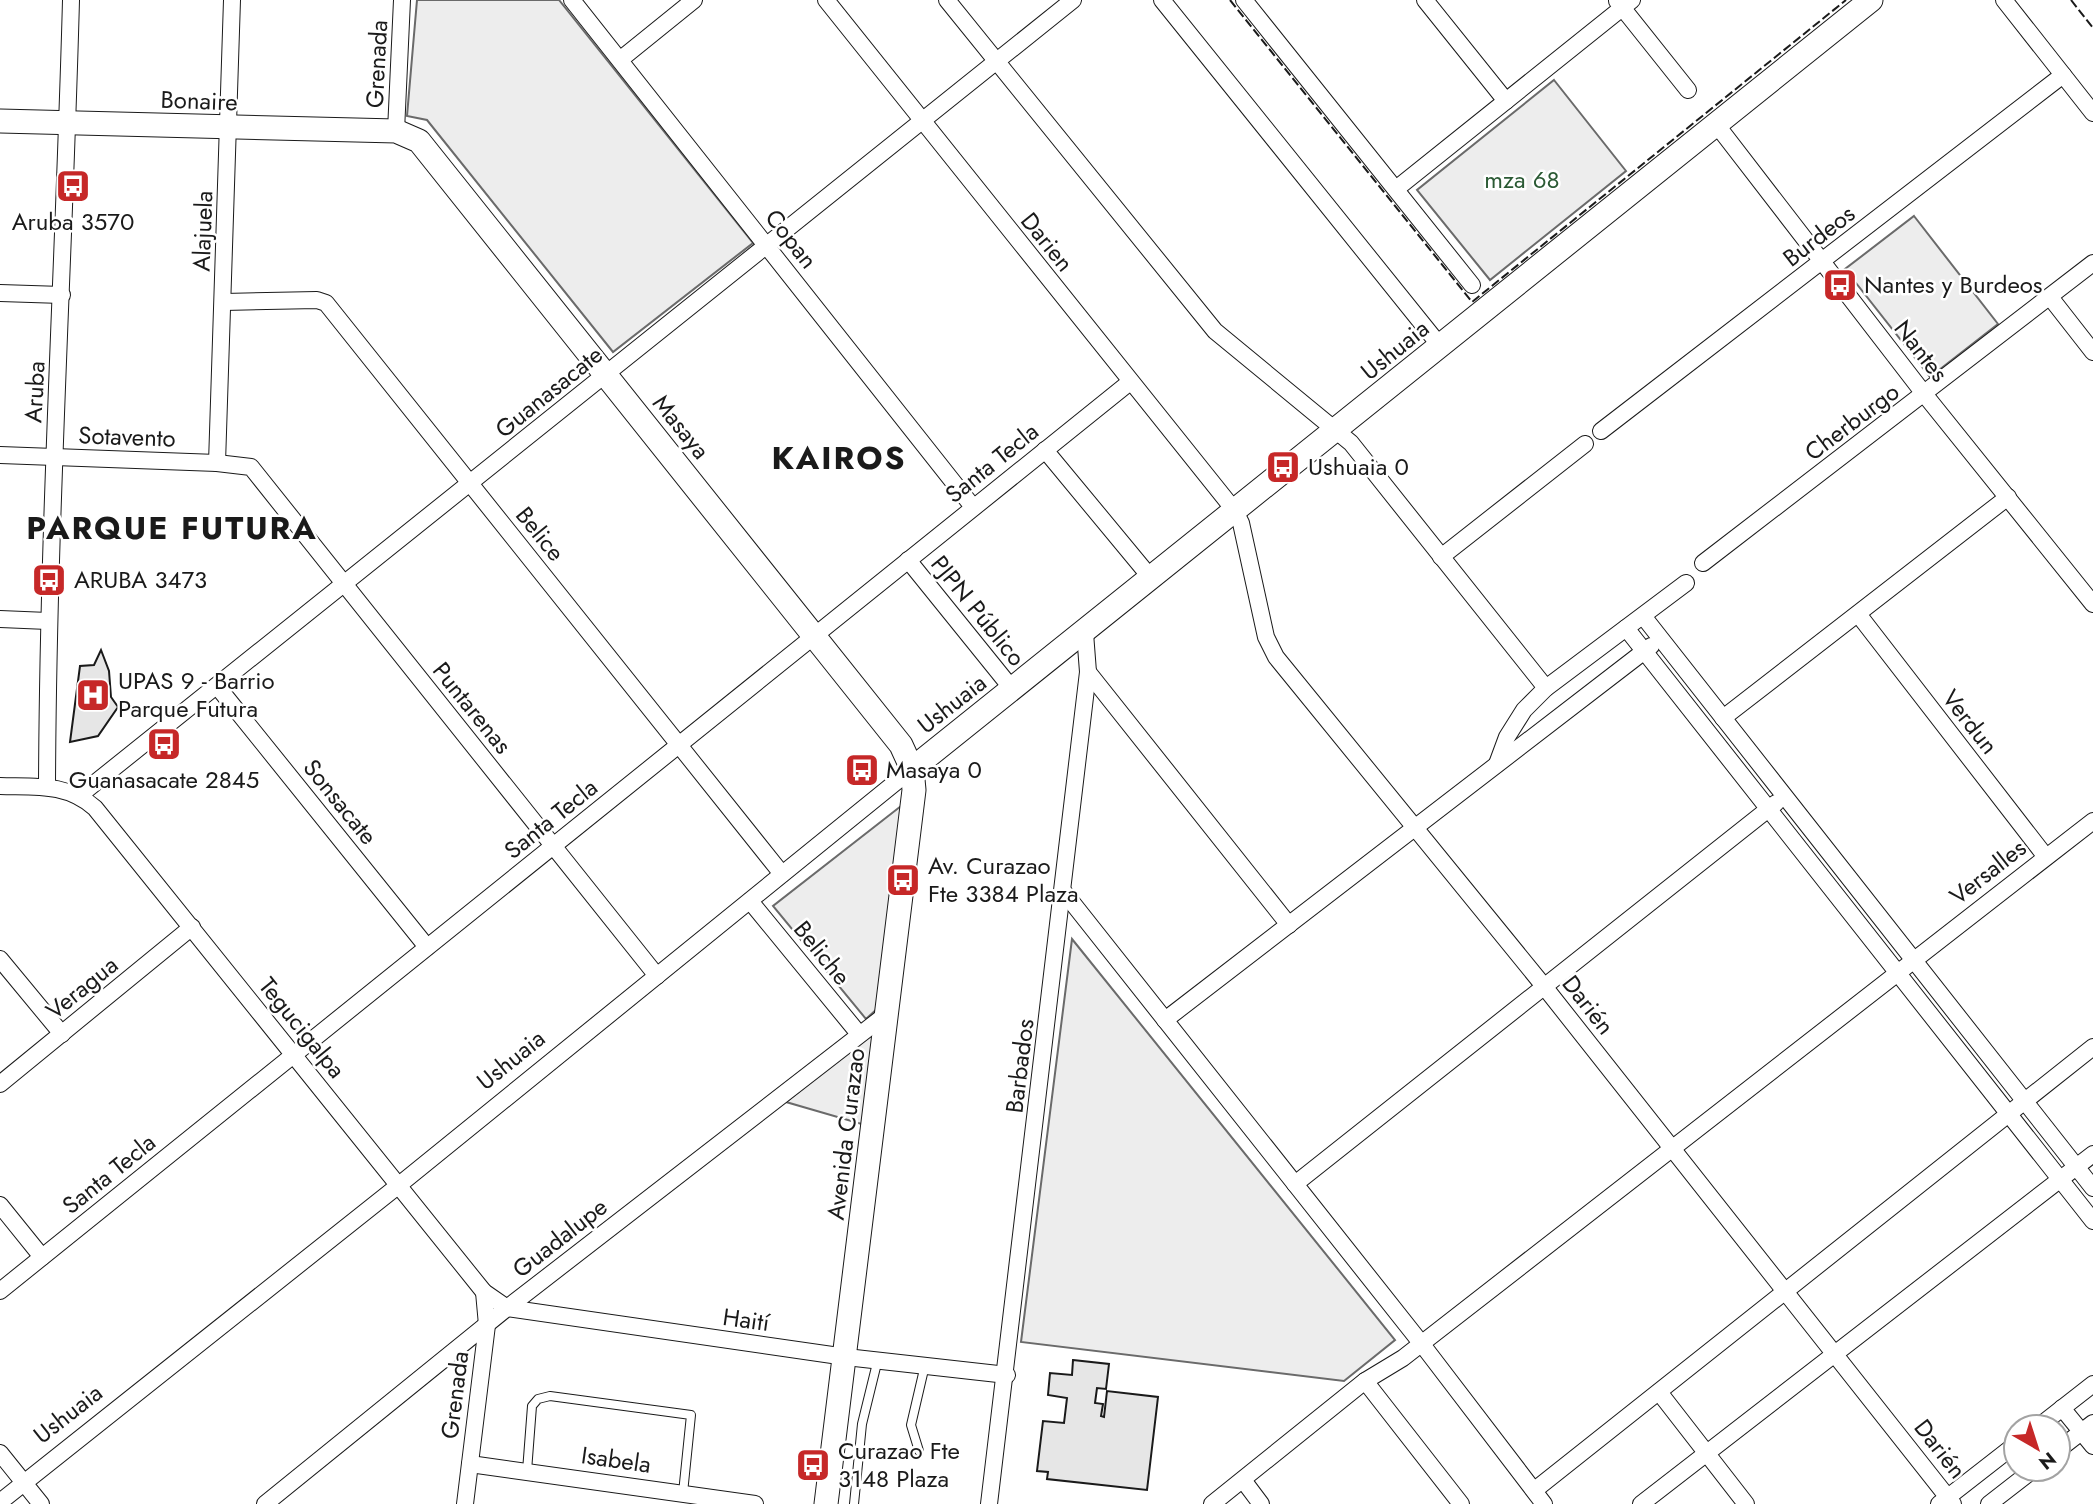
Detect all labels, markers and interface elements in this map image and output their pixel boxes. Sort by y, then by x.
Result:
street label: Grenada [357,19,396,109]
street label: Bonaire [160,82,238,119]
park label: mza 68 [1484,162,1560,197]
bus stop icon: Aruba 3570 [54,167,92,205]
street label: Alajuela [184,190,221,272]
street label: Burdeos [1775,196,1862,275]
street label: Copan [757,201,826,276]
place label: Aruba 3570 [12,204,134,239]
street label: Darien [1013,205,1082,279]
bus stop icon: Nantes y Burdeos [1821,266,1859,304]
place label: Nantes y Burdeos [1864,267,2043,302]
street label: Ushuaia [1353,311,1436,388]
street label: Nantes [1886,312,1957,389]
street label: Guanasacate [487,337,610,446]
street label: Aruba [15,360,54,424]
street label: Cherburgo [1797,374,1906,469]
street label: Masaya [644,387,718,467]
street label: Santa Tecla [937,414,1046,511]
street label: Sotavento [78,417,176,456]
district label: KAIROS [771,435,907,481]
bus stop icon: Ushuaia 0 [1264,448,1302,486]
place label: Ushuaia 0 [1308,449,1409,484]
street label: Belice [507,499,573,569]
district label: PARQUE FUTURA [26,505,318,551]
street label: PJPN Público [923,548,1034,674]
bus stop icon: ARUBA 3473 [30,561,68,599]
place label: ARUBA 3473 [74,562,207,597]
street label: Puntarenas [424,654,520,761]
place label: UPAS 9 - Barrio Parque Futura [118,663,275,726]
street label: Ushuaia [910,665,994,742]
hospital icon: UPAS 9 - Barrio Parque Futura [74,676,112,714]
street label: Verdun [1934,682,2007,761]
bus stop icon: Guanasacate 2845 [145,725,183,763]
street label: Sonsacate [295,751,386,852]
bus stop icon: Masaya 0 [843,751,881,789]
place label: Masaya 0 [886,752,982,787]
place label: Guanasacate 2845 [69,762,259,797]
street label: Santa Tecla [496,770,605,867]
street label: Versalles [1942,830,2033,913]
place label: Av. Curazao Fte 3384 Plaza [928,848,1079,911]
bus stop icon: Av. Curazao Fte 3384 Plaza [884,861,922,899]
street label: Beliche [786,913,859,992]
street label: Veragua [38,948,125,1028]
street label: Darién [1554,967,1623,1042]
street label: Tegucigalpa [251,970,354,1086]
street label: Barbados [996,1017,1043,1115]
street label: Ushuaia [469,1021,552,1098]
street label: Avenida Curazao [818,1046,873,1222]
street label: Santa Tecla [54,1125,163,1222]
street label: Guadalupe [505,1189,615,1286]
street label: Haití [720,1299,772,1340]
street label: Grenada [432,1349,477,1441]
street label: Ushuaia [26,1375,110,1452]
street label: Darién [1906,1411,1975,1486]
north arrow [2002,1413,2072,1483]
place label: Curazao Fte 3148 Plaza [838,1433,960,1496]
street label: Isabela [579,1437,653,1482]
bus stop icon: Curazao Fte 3148 Plaza [794,1446,832,1484]
text: N [2033,1446,2062,1476]

